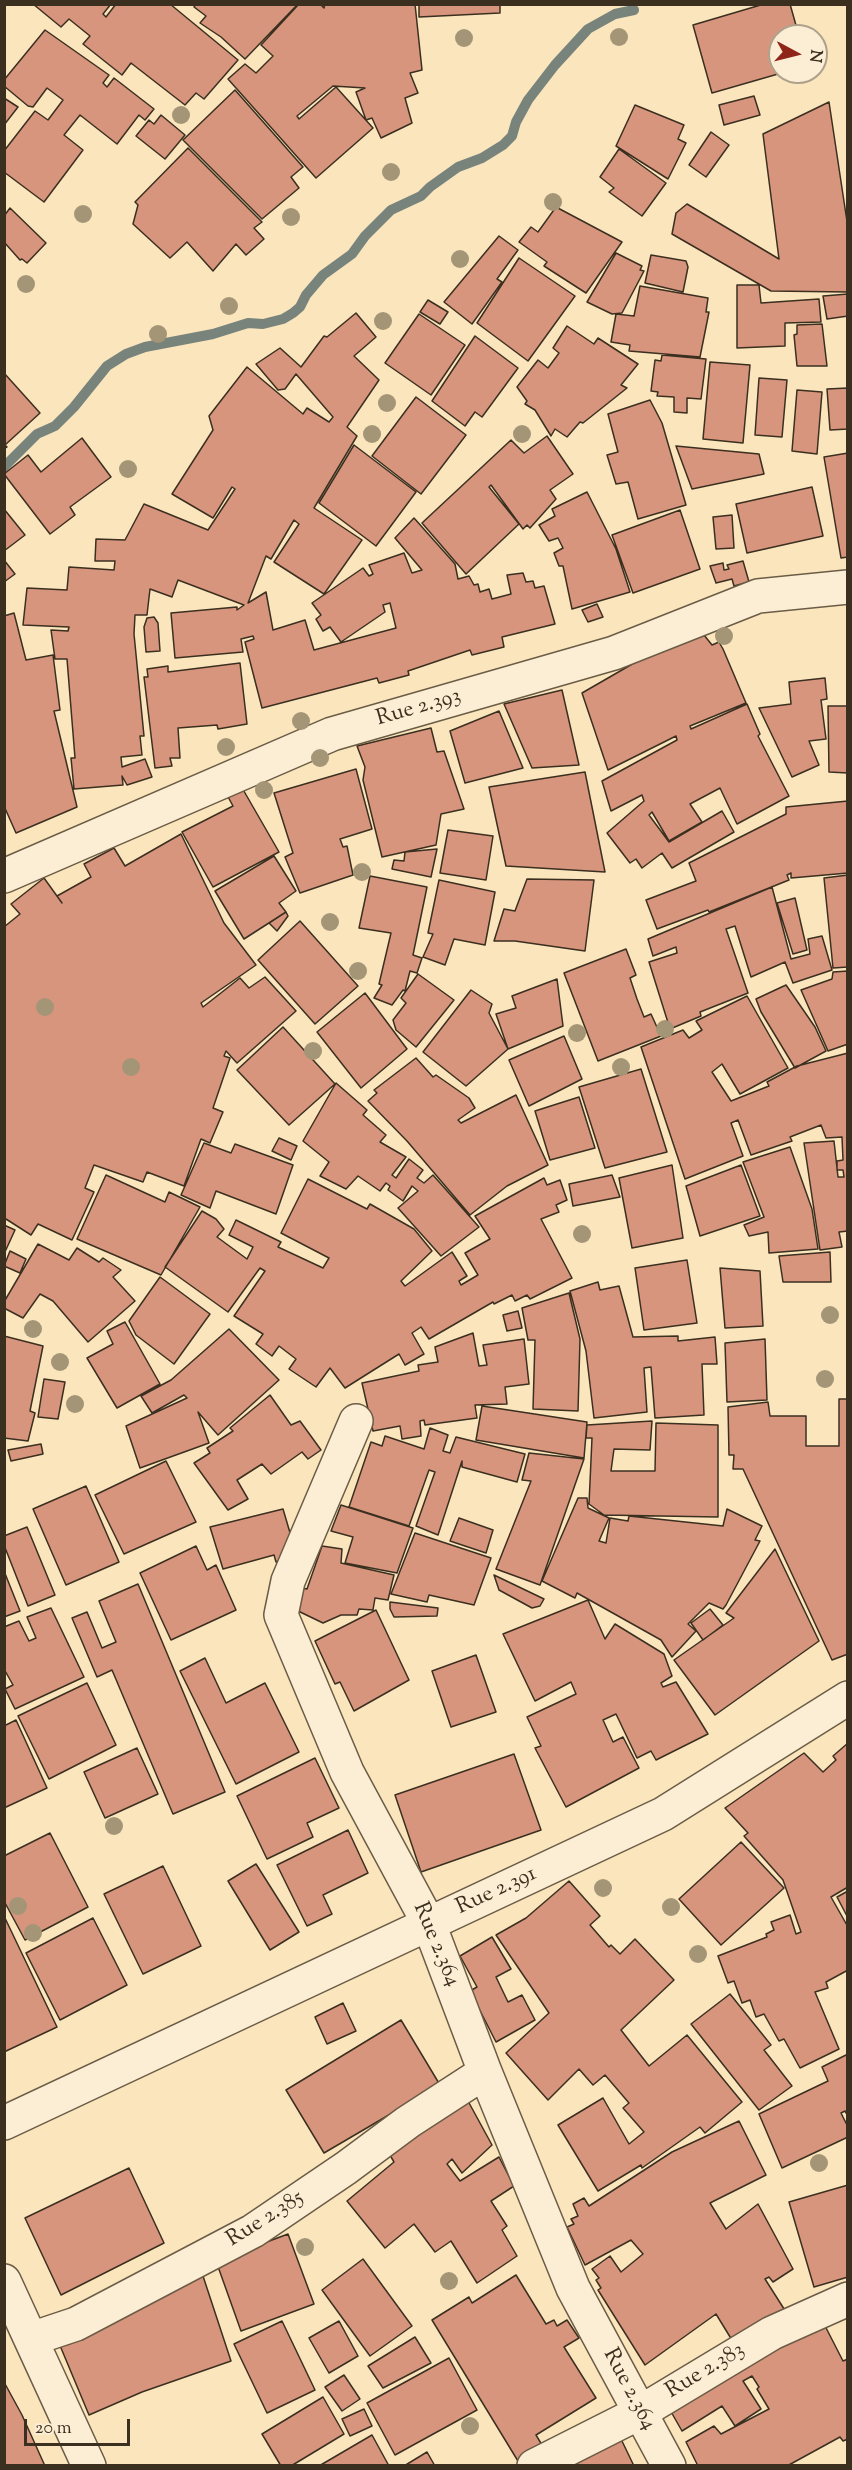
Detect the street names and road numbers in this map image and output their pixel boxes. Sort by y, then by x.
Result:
street label: Rue 2.393 [374,684,464,734]
street label: Rue 2.391 [453,1862,541,1922]
street label: Rue 2.364 [405,1899,465,1991]
street label: Rue 2.385 [223,2186,309,2254]
street label: Rue 2.383 [662,2338,750,2406]
street label: Rue 2.364 [595,2345,661,2435]

